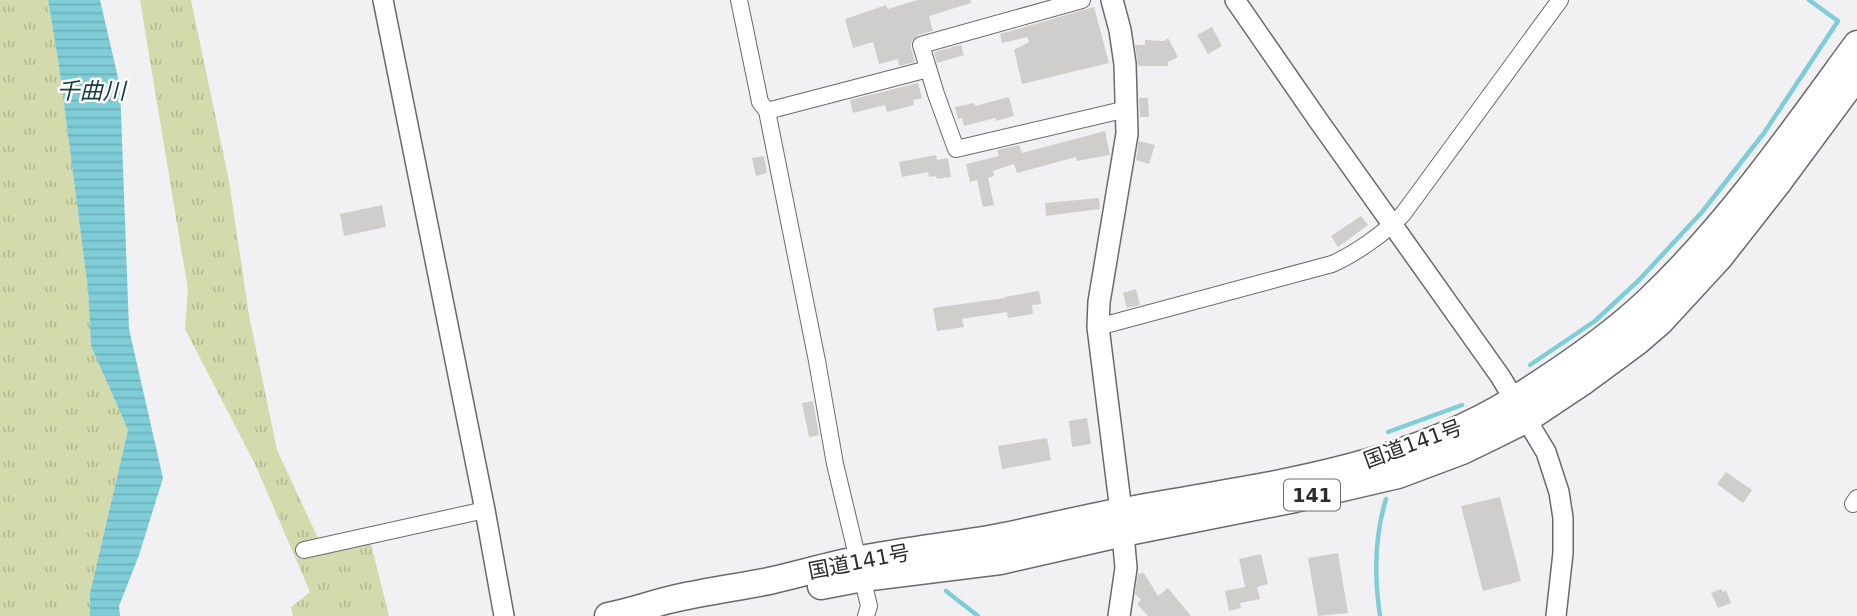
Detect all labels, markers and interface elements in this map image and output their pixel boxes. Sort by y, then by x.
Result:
water label: 千曲川 [57,78,129,104]
street label: 国道141号 [1360,415,1466,473]
road number: 141 [1284,480,1340,510]
street label: 国道141号 [806,540,912,584]

